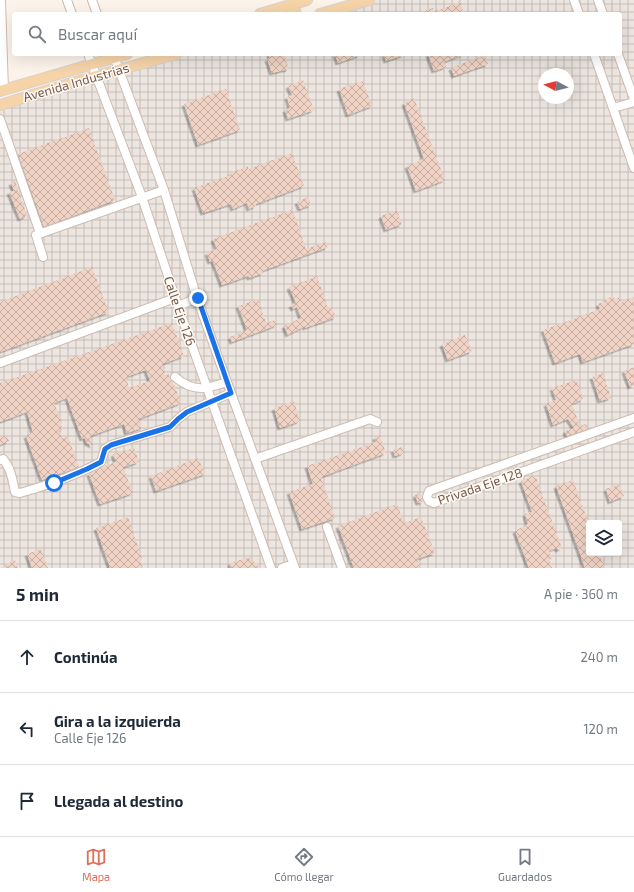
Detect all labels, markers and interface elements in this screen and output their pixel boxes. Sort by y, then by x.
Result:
search box [12,12,622,56]
icon: search [26,23,48,45]
text: Buscar aquí [58,25,137,43]
street label: Avenida Industrias [21,59,131,105]
north arrow [538,68,574,104]
street label: Calle Eje 126 [161,274,199,348]
route end [189,289,207,307]
street label: Privada Eje 128 [436,464,524,508]
route start [45,474,63,492]
map controls [586,520,622,556]
button: layers [586,520,622,556]
text: 5 min [16,584,59,604]
text: A pie · 360 m [544,586,618,602]
icon: ahead [16,646,38,668]
text: Continúa [54,648,117,666]
text: 240 m [581,649,618,665]
text: Gira a la izquierda [54,712,181,730]
icon: left [16,718,38,740]
text: 120 m [583,721,618,737]
text: Calle Eje 126 [54,730,126,746]
icon: arrive [16,790,38,812]
text: Llegada al destino [54,792,183,810]
tab: Mapa [82,846,110,883]
tab: Cómo llegar [274,846,334,883]
tab: Guardados [498,846,552,883]

